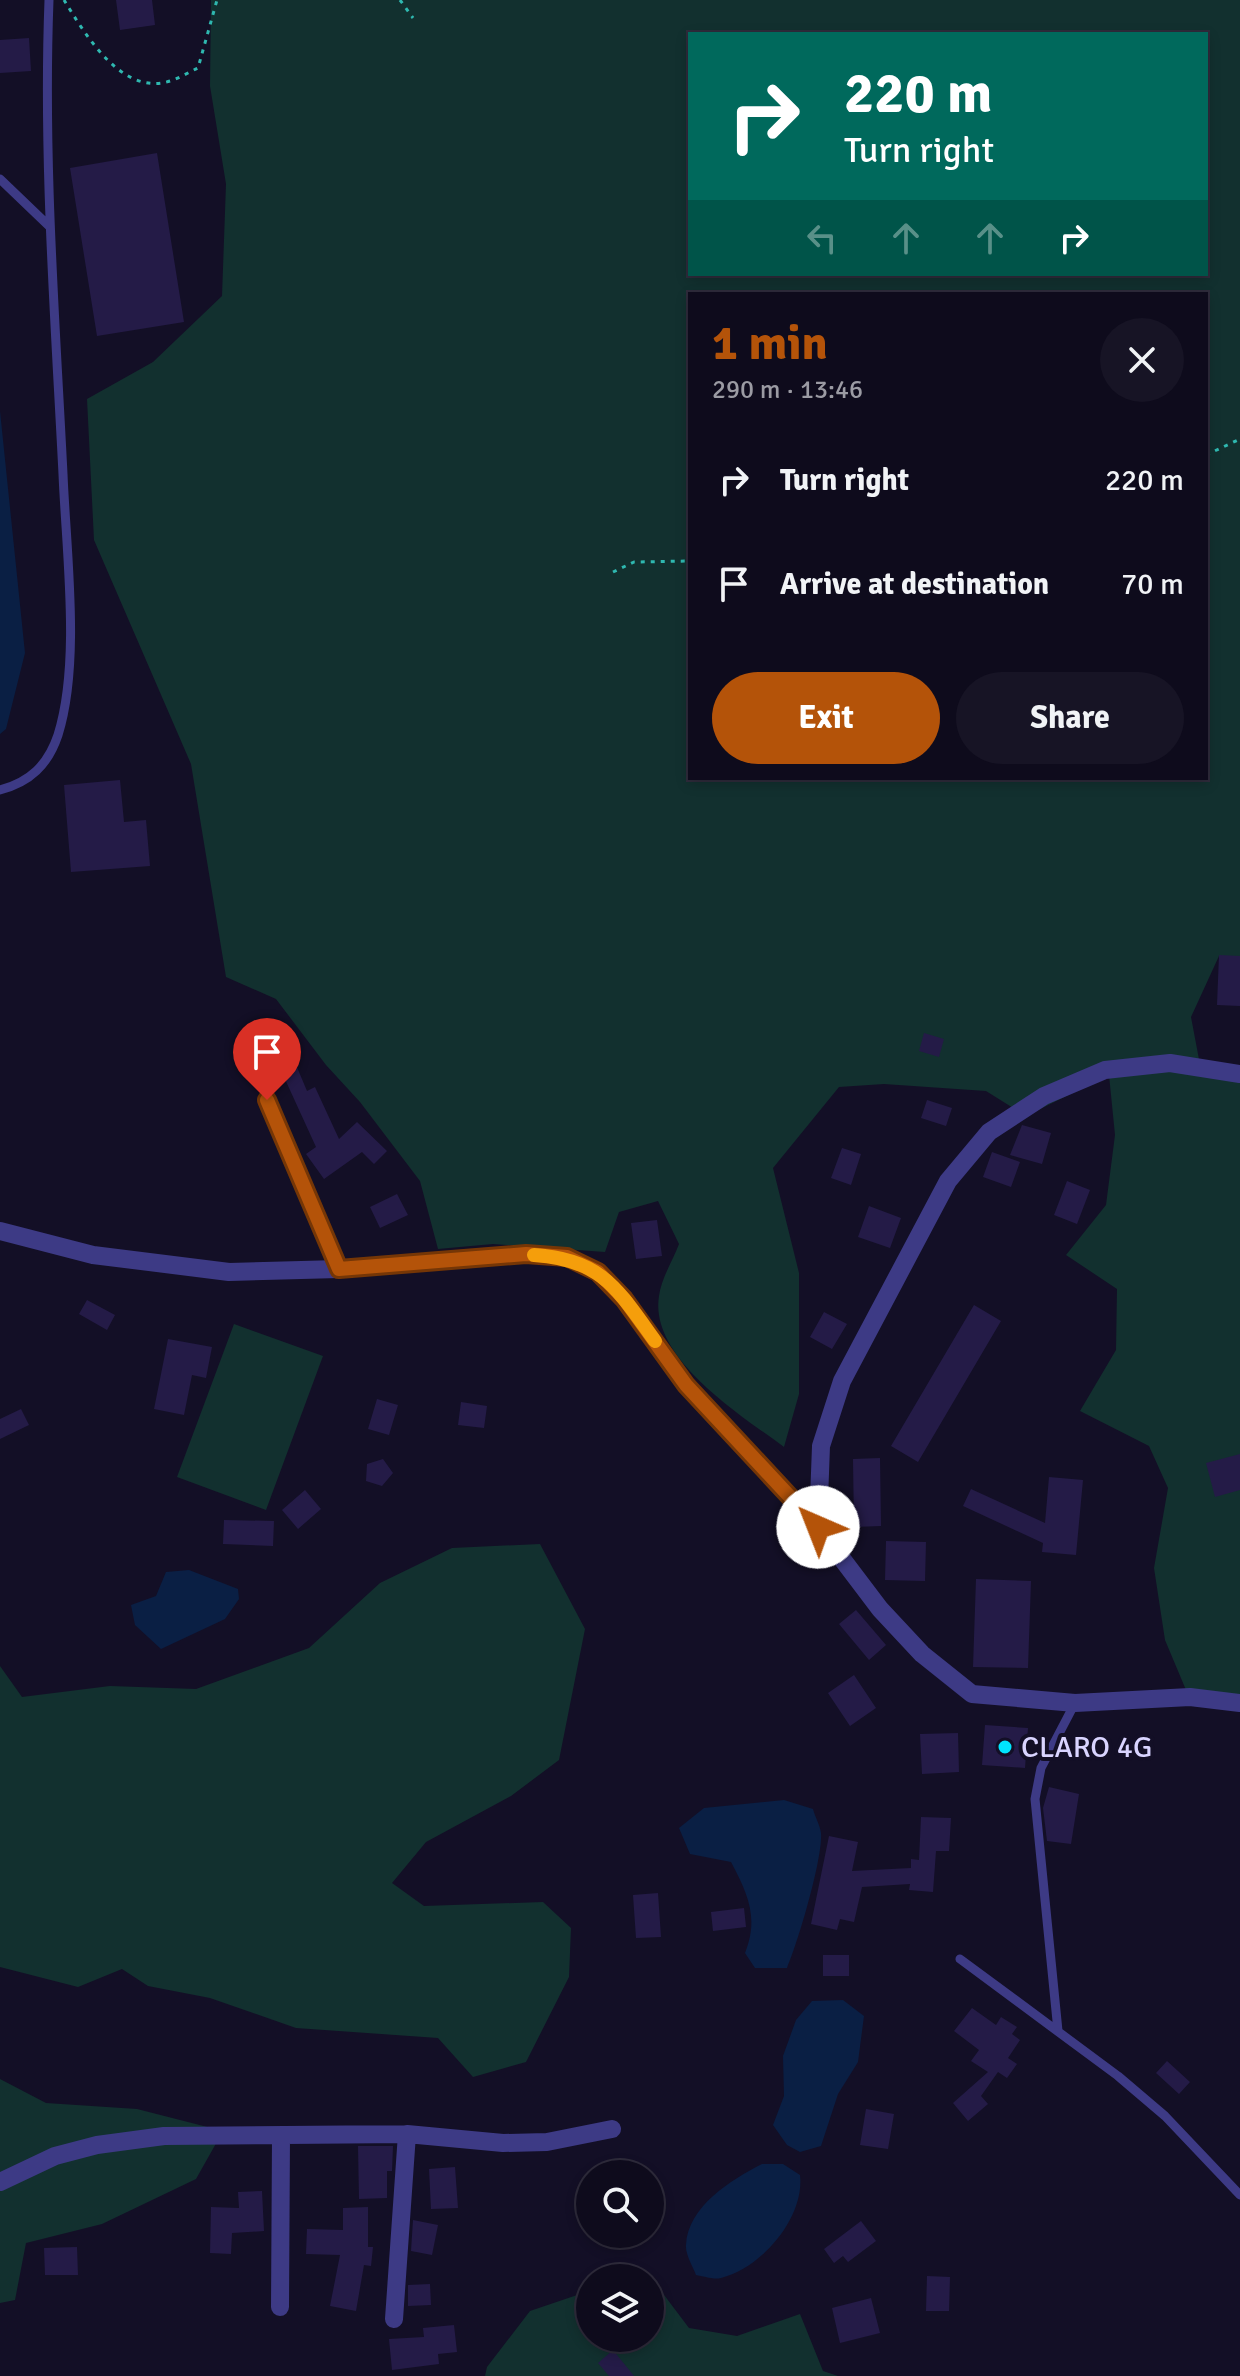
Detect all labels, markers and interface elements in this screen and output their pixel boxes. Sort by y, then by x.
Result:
text: 220 m [844,59,992,128]
icon: right [712,64,816,168]
text: Turn right [844,128,994,173]
icon: left [800,216,844,260]
icon: ahead [884,216,928,260]
icon: ahead [968,216,1012,260]
icon: right [1052,216,1096,260]
text: 1 min [712,314,828,373]
button: close [1100,318,1184,402]
text: 290 m · 13:46 [712,374,863,406]
icon: right [712,458,756,502]
text: Turn right [780,462,909,499]
text: 220 m [1105,462,1184,499]
icon: arrive [712,562,756,606]
text: Arrive at destination [780,566,1049,603]
text: 70 m [1121,566,1184,603]
button: Exit [712,672,940,764]
button: Share [956,672,1184,764]
pin [233,1018,301,1100]
icon: arrive [245,1030,289,1074]
position arrow [776,1485,860,1569]
place label: CLARO 4G [1021,1729,1152,1766]
marker: CLARO 4G [996,1738,1014,1756]
map controls [576,2160,664,2352]
button: search [576,2160,664,2248]
button: layers [576,2264,664,2352]

